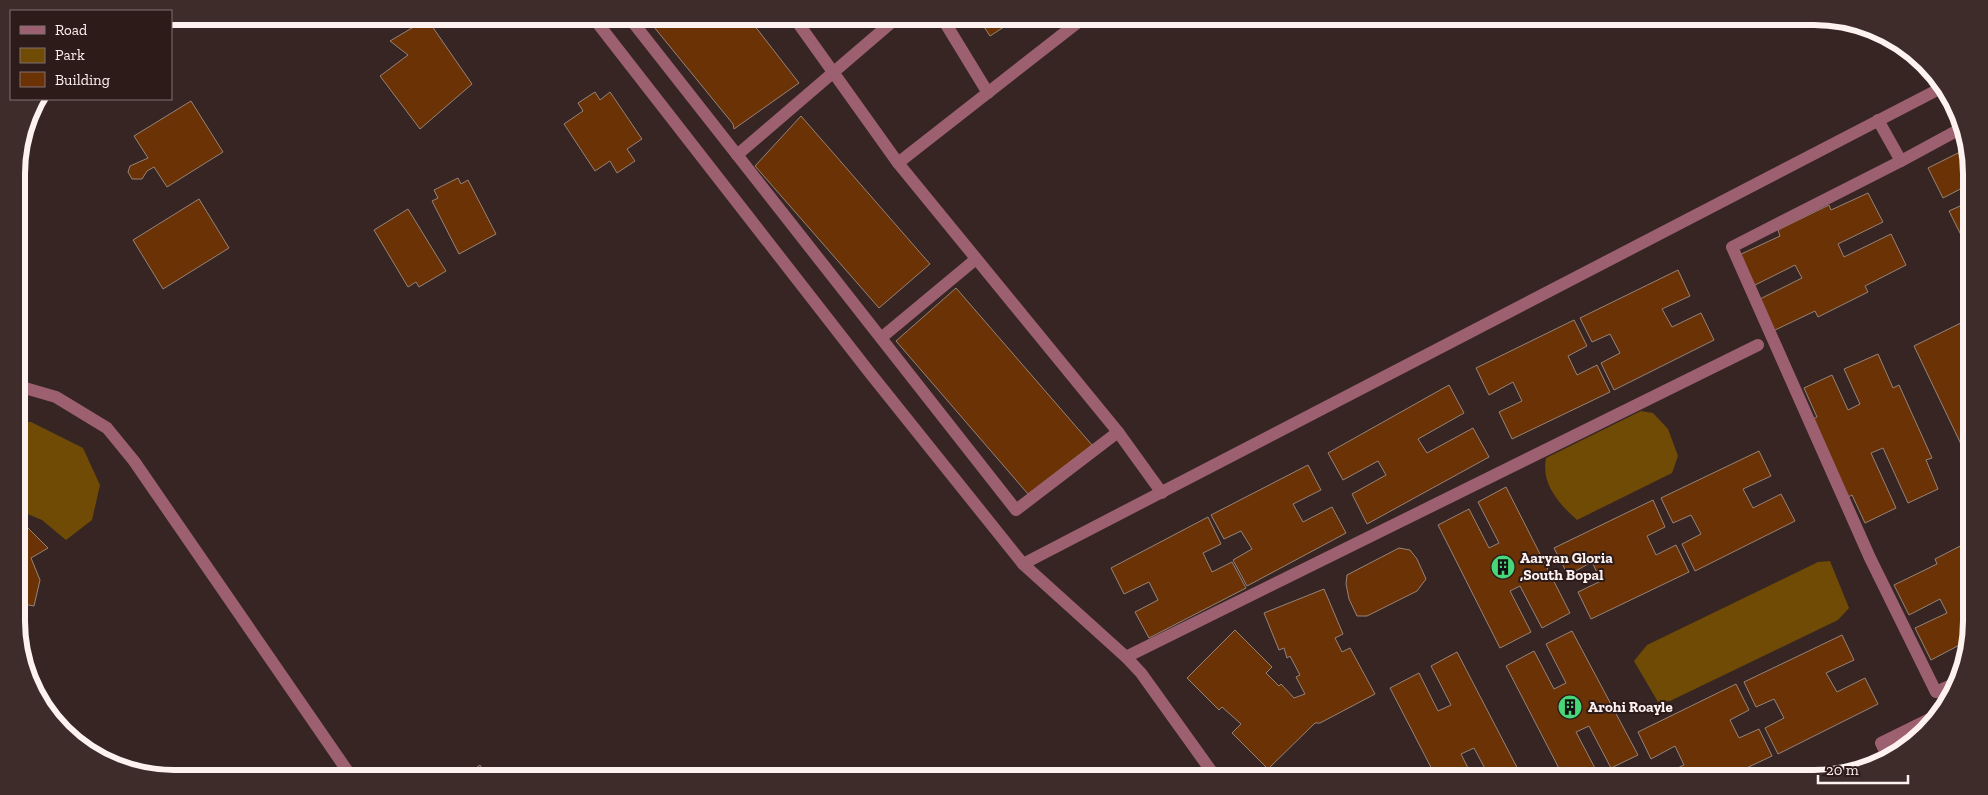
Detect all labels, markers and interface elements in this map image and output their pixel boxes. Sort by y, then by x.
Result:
legend [10,10,172,100]
text: Road [55,21,88,39]
text: Park [55,46,85,64]
text: Building [55,71,110,89]
place label: Aaryan Gloria ,South Bopal [1520,549,1613,584]
building icon: Aaryan Gloria ,South Bopal [1490,554,1516,580]
building icon: Arohi Roayle [1557,694,1583,720]
place label: Arohi Roayle [1588,698,1673,716]
scale bar [1818,752,1908,784]
text: 20 m [1826,761,1859,779]

